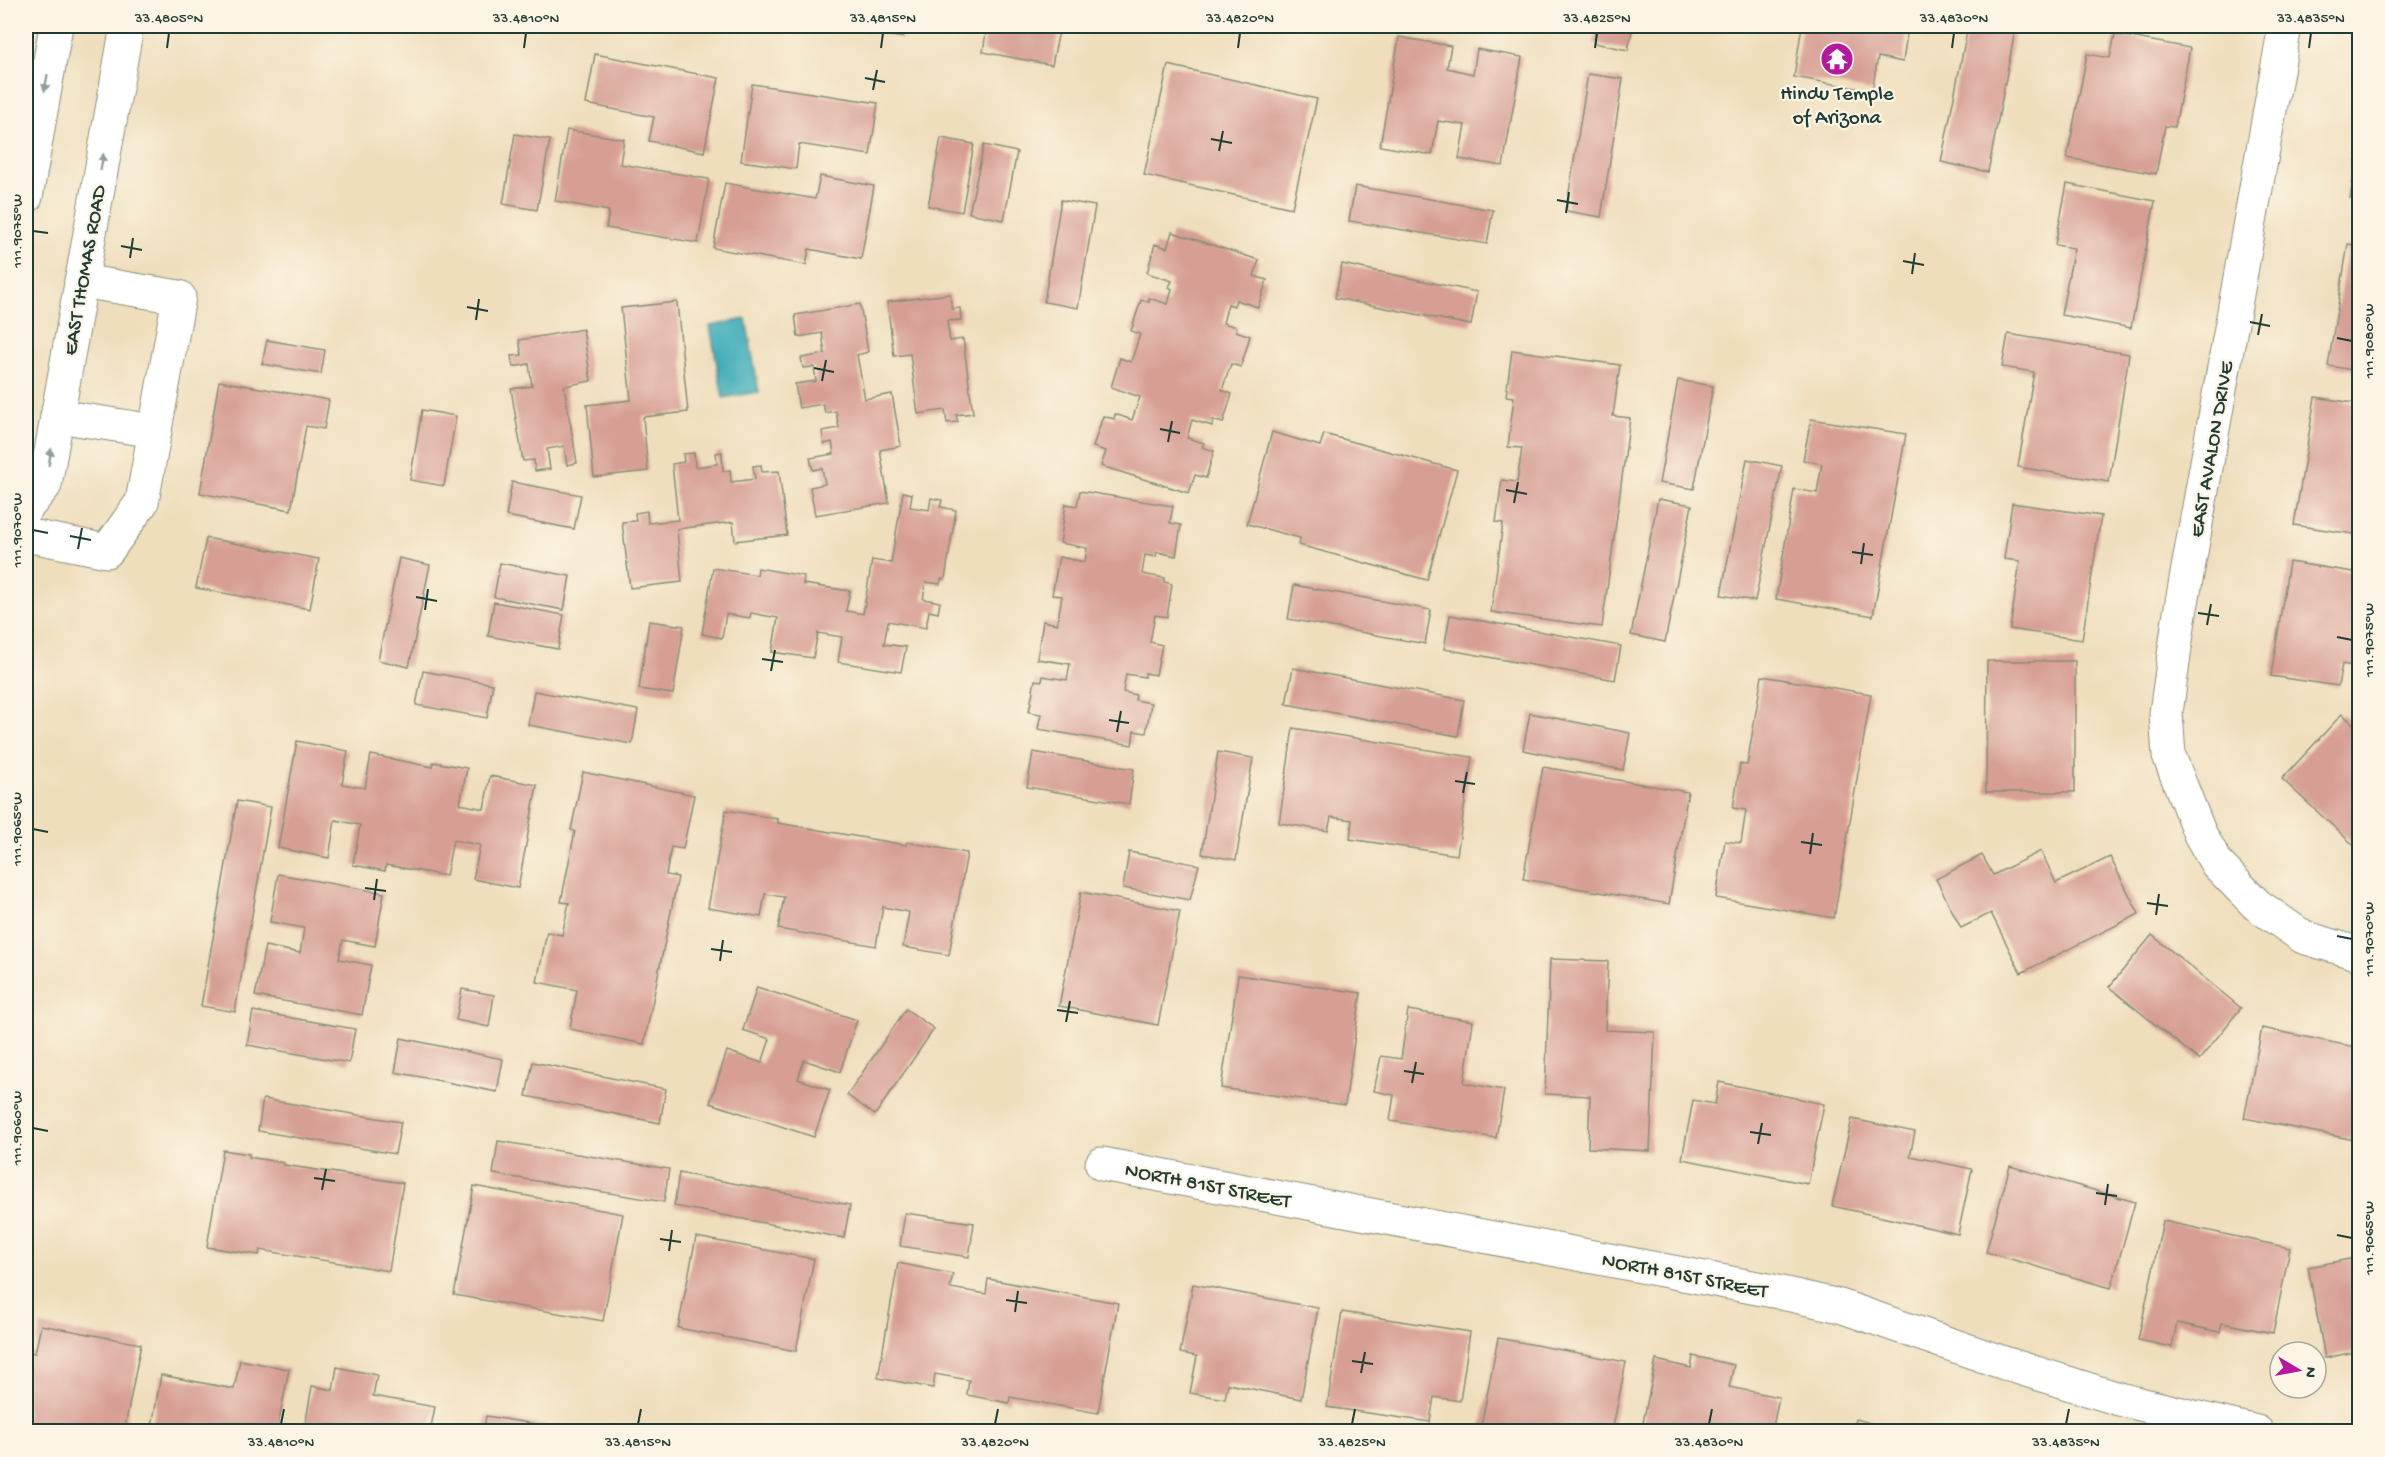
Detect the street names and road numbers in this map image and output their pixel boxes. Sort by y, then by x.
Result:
street label: EAST THOMAS ROAD [59,183,114,358]
street label: EAST AVALON DRIVE [2186,359,2241,540]
street label: NORTH 81ST STREET [1122,1159,1293,1216]
street label: NORTH 81ST STREET [1599,1249,1770,1306]

